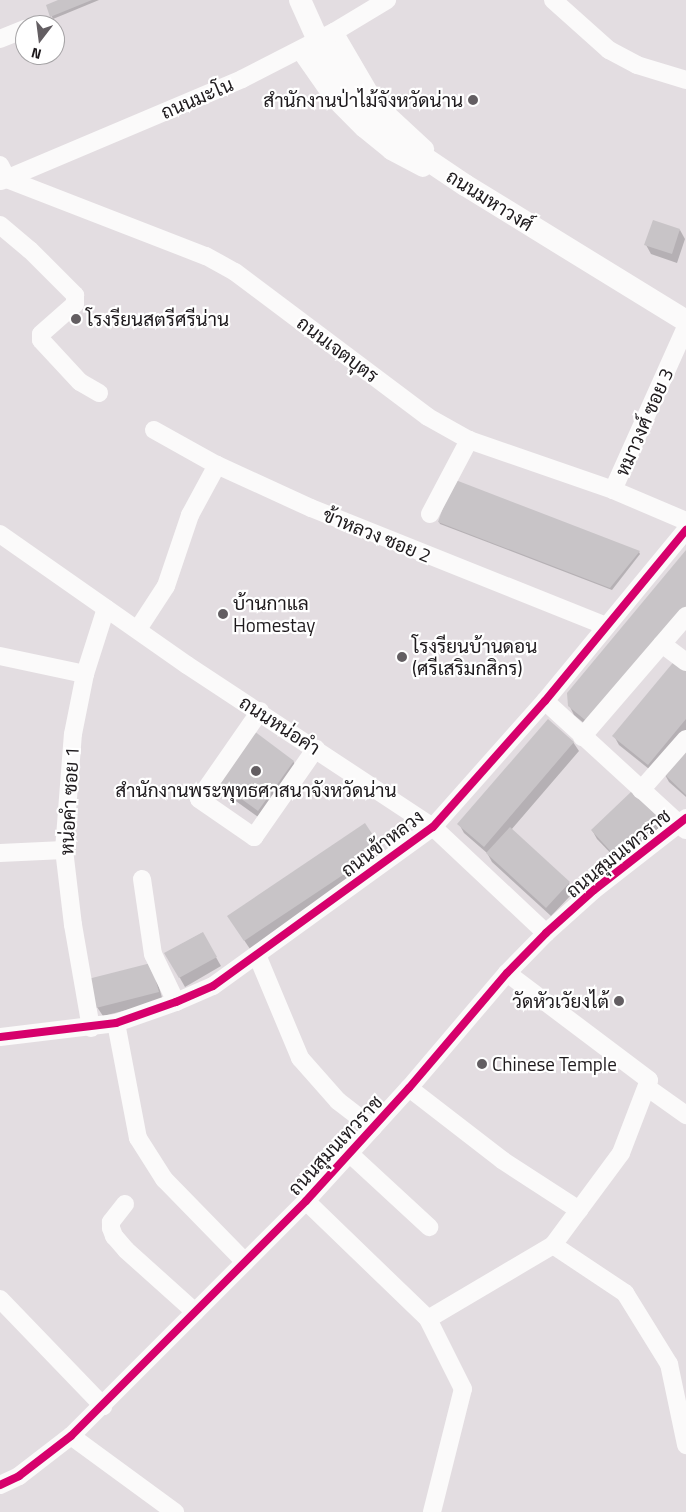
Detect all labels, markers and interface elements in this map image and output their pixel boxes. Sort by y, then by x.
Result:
north arrow [15,15,65,65]
text: N [29,43,44,65]
street label: ถนนมะโน [157,73,237,123]
place label: สำนักงานป่าไม้จังหวัดน่าน [263,89,463,111]
marker: สำนักงานป่าไม้จังหวัดน่าน [467,94,479,106]
street label: ถนนมหาวงศ์ [442,164,538,236]
place label: โรงรียนสตรีศรีน่าน [86,308,229,330]
street label: ถนนเจตบุตร [293,311,383,387]
marker: โรงรียนสตรีศรีน่าน [70,313,82,325]
street label: หมาวงศ์ ซอย 3 [610,365,678,479]
street label: ข้าหลวง ซอย 2 [320,503,434,567]
place label: บ้านกาแล Homestay [233,592,315,636]
marker: บ้านกาแล Homestay [217,608,229,620]
place label: โรงรียนบ้านดอน (ศรีเสริมกสิกร) [412,635,537,679]
marker: โรงรียนบ้านดอน (ศรีเสริมกสิกร) [396,651,408,663]
street label: ถนนหน่อคำ [236,691,324,759]
street label: หน่อคำ ซอย 1 [55,746,83,856]
marker: สำนักงานพระพุทธศาสนาจังหวัดน่าน [250,765,262,777]
place label: สำนักงานพระพุทธศาสนาจังหวัดน่าน [115,779,397,801]
street label: ถนนสุมนเทวราช [561,804,675,902]
street label: ถนนข้าหลวง [336,805,428,881]
place label: วัดหัวเวัยงไต้ [512,990,609,1012]
marker: วัดหัวเวัยงไต้ [613,995,625,1007]
place label: Chinese Temple [492,1053,617,1075]
marker: Chinese Temple [476,1058,488,1070]
street label: ถนนสุมนเทวราช [283,1090,387,1200]

